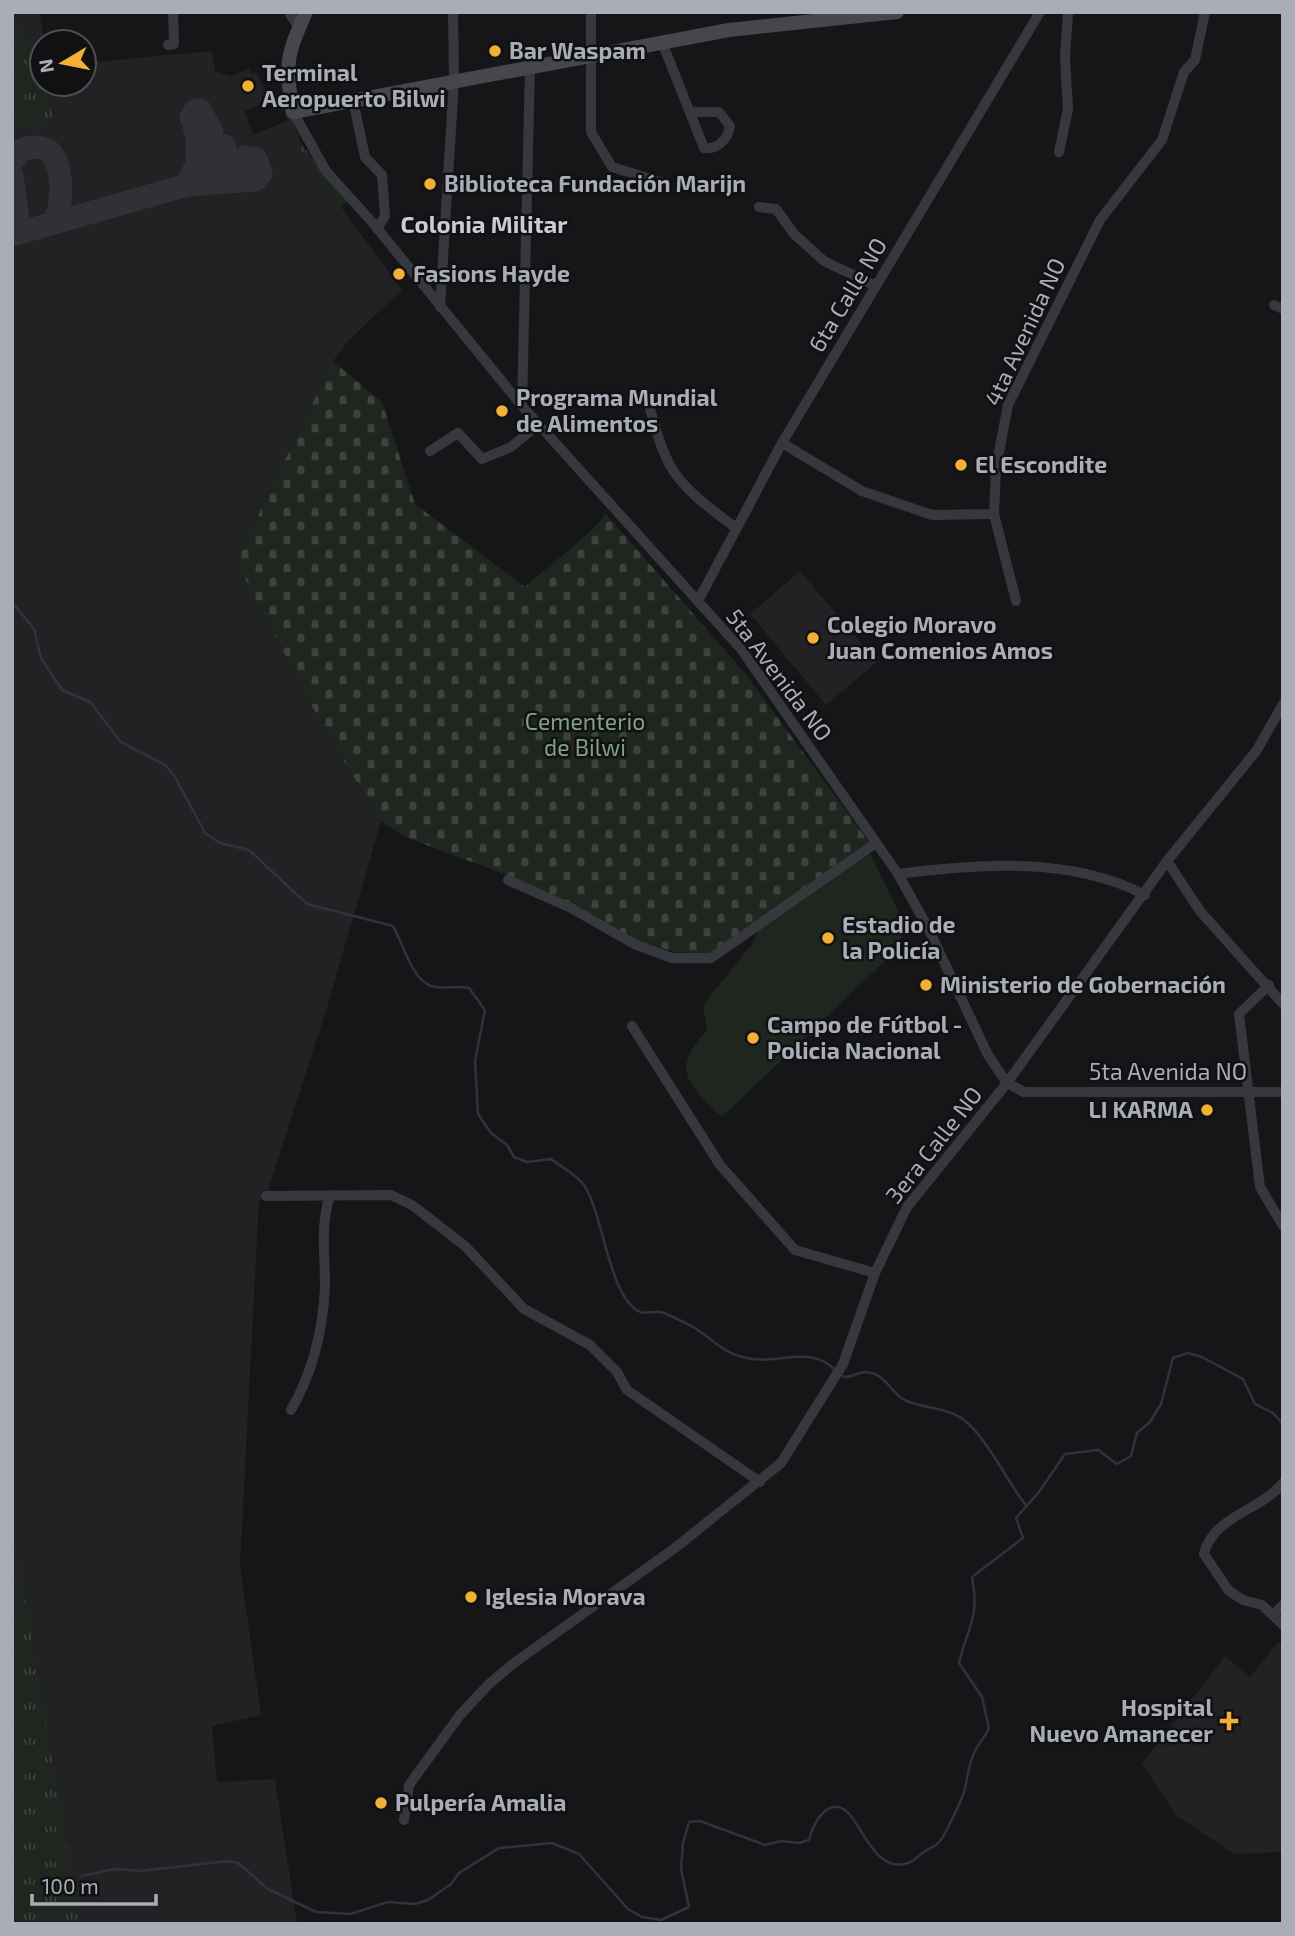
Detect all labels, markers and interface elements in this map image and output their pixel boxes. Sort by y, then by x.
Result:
north arrow [28,28,98,98]
place label: Bar Waspam [509,36,646,64]
marker: Bar Waspam [487,43,503,59]
text: N [33,57,58,75]
place label: Terminal Aeropuerto Bilwi [262,58,446,112]
marker: Terminal Aeropuerto Bilwi [240,78,256,94]
place label: Biblioteca Fundación Marijn [444,169,746,197]
marker: Biblioteca Fundación Marijn [422,176,438,192]
district label: Colonia Militar [400,209,568,238]
street label: 6ta Calle NO [802,232,892,357]
street label: 4ta Avenida NO [978,253,1071,410]
place label: Fasions Hayde [413,259,570,287]
marker: Fasions Hayde [391,266,407,282]
place label: Programa Mundial de Alimentos [516,383,718,437]
marker: Programa Mundial de Alimentos [494,403,510,419]
place label: El Escondite [975,450,1107,478]
marker: El Escondite [953,457,969,473]
street label: 5ta Avenida NO [721,603,839,746]
place label: Colegio Moravo Juan Comenios Amos [827,610,1053,664]
marker: Colegio Moravo Juan Comenios Amos [805,630,821,646]
park label: Cementerio de Bilwi [525,707,645,761]
place label: Estadio de la Policía [842,910,955,964]
marker: Estadio de la Policía [820,930,836,946]
place label: Ministerio de Gobernación [940,970,1226,998]
marker: Ministerio de Gobernación [918,977,934,993]
place label: Campo de Fútbol - Policia Nacional [767,1010,962,1064]
marker: Campo de Fútbol - Policia Nacional [745,1030,761,1046]
street label: 5ta Avenida NO [1089,1057,1247,1085]
street label: 3era Calle NO [879,1080,988,1208]
place label: LI KARMA [1088,1095,1193,1123]
marker: LI KARMA [1199,1102,1215,1118]
place label: Iglesia Morava [485,1582,646,1610]
marker: Iglesia Morava [463,1589,479,1605]
place label: Hospital Nuevo Amanecer [1030,1693,1213,1747]
marker: Hospital Nuevo Amanecer [1219,1711,1239,1731]
place label: Pulpería Amalia [395,1788,566,1816]
marker: Pulpería Amalia [373,1795,389,1811]
scale bar [32,1862,156,1906]
text: 100 m [42,1873,99,1898]

